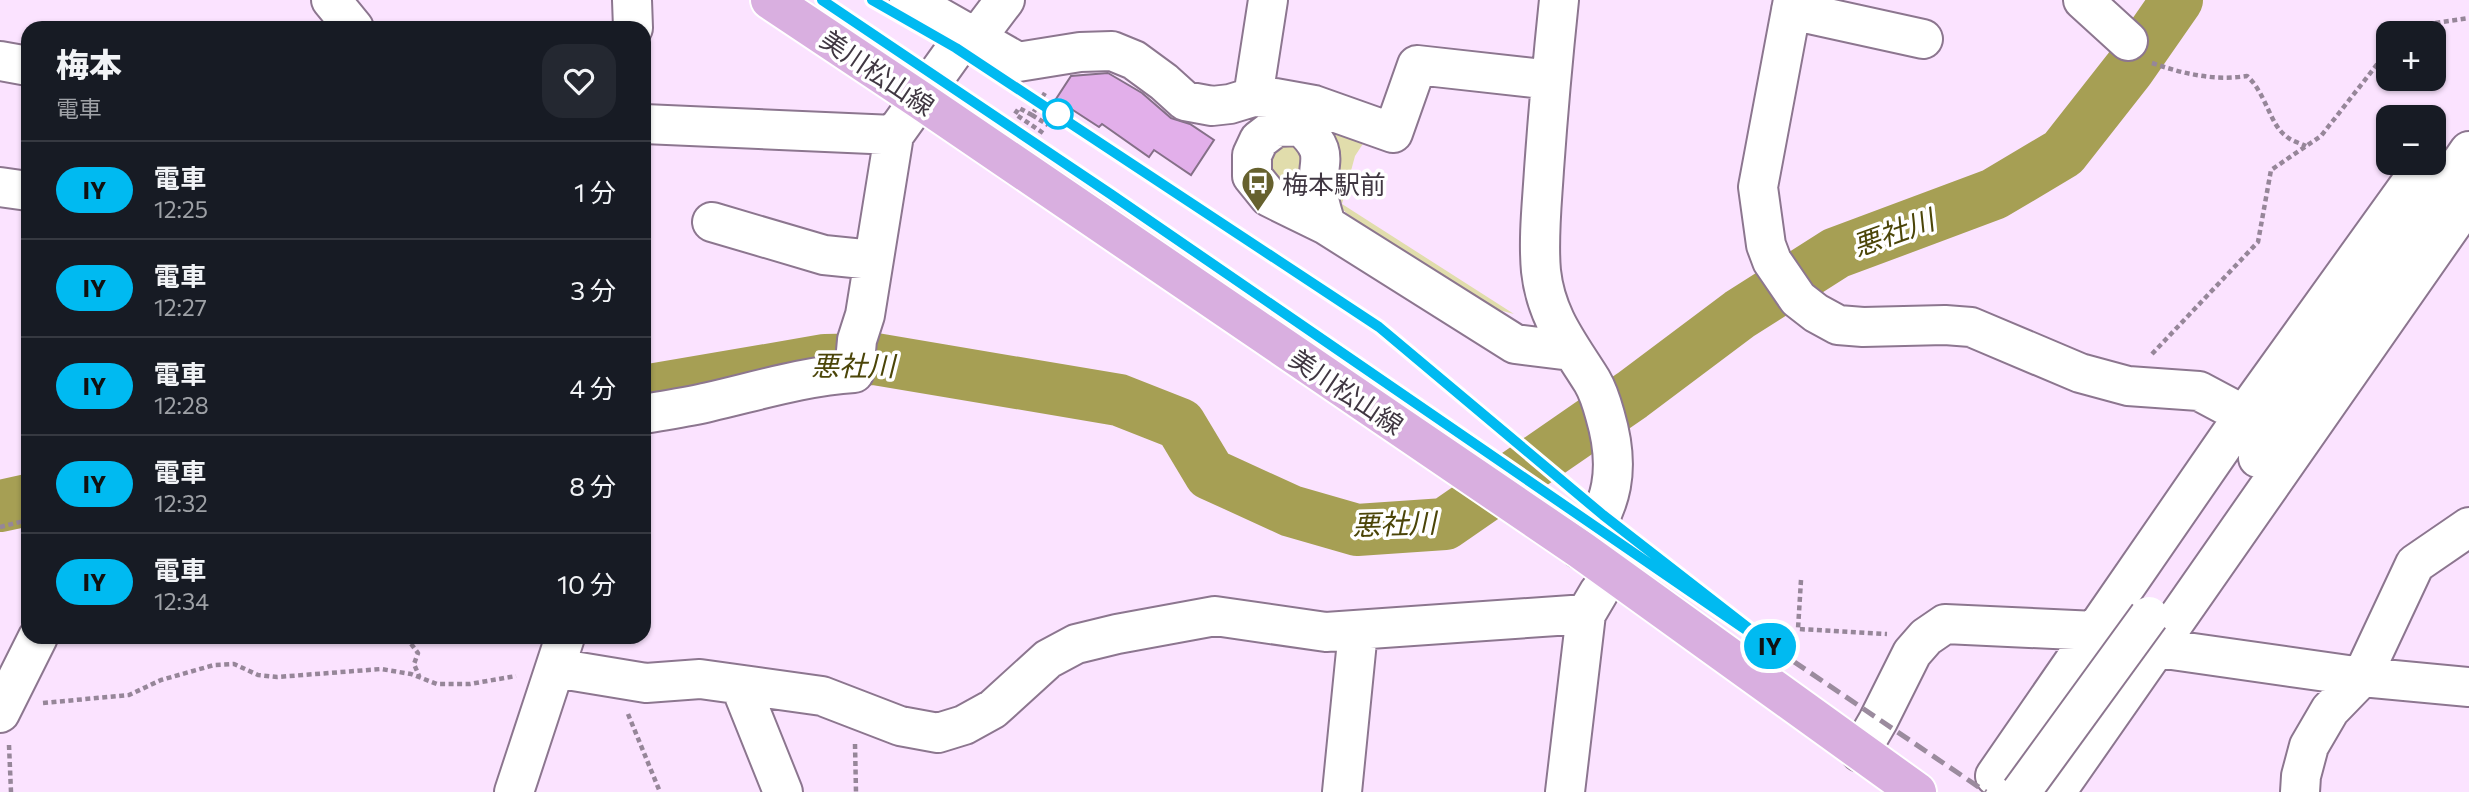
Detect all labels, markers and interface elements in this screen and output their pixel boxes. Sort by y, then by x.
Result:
map controls [2376,21,2446,175]
button: + [2376,21,2446,91]
street label: 美川松山線 [815,23,941,121]
text: 梅本 [56,43,122,84]
button: heart [542,44,616,118]
text: 電車 [56,94,102,122]
unlabelled marker [1043,99,1073,129]
button: − [2376,105,2446,175]
text: 電車 [154,162,206,193]
bus stop icon: 梅本駅前 [1239,164,1277,213]
place label: 梅本駅前 [1282,168,1386,199]
text: IY [83,175,106,204]
text: 1 分 [574,176,616,207]
text: 12:25 [154,195,208,223]
water label: 悪社川 [1848,201,1941,262]
text: 電車 [154,260,206,291]
text: IY [83,273,106,302]
text: 3 分 [570,274,616,305]
text: 12:27 [154,293,207,321]
street label: 美川松山線 [1284,342,1410,440]
water label: 悪社川 [811,348,898,382]
text: 電車 [154,358,206,389]
text: IY [83,371,106,400]
text: 4 分 [569,372,616,403]
text: 12:28 [154,391,209,419]
text: 電車 [154,456,206,487]
text: IY [83,469,106,498]
text: 8 分 [569,470,616,501]
text: 12:32 [154,489,208,517]
water label: 悪社川 [1351,504,1440,541]
text: 電車 [154,554,206,585]
text: IY [83,567,106,596]
text: 10 分 [557,568,616,599]
text: 12:34 [154,587,209,615]
line badge: IY [1738,623,1802,669]
text: IY [1758,631,1782,660]

